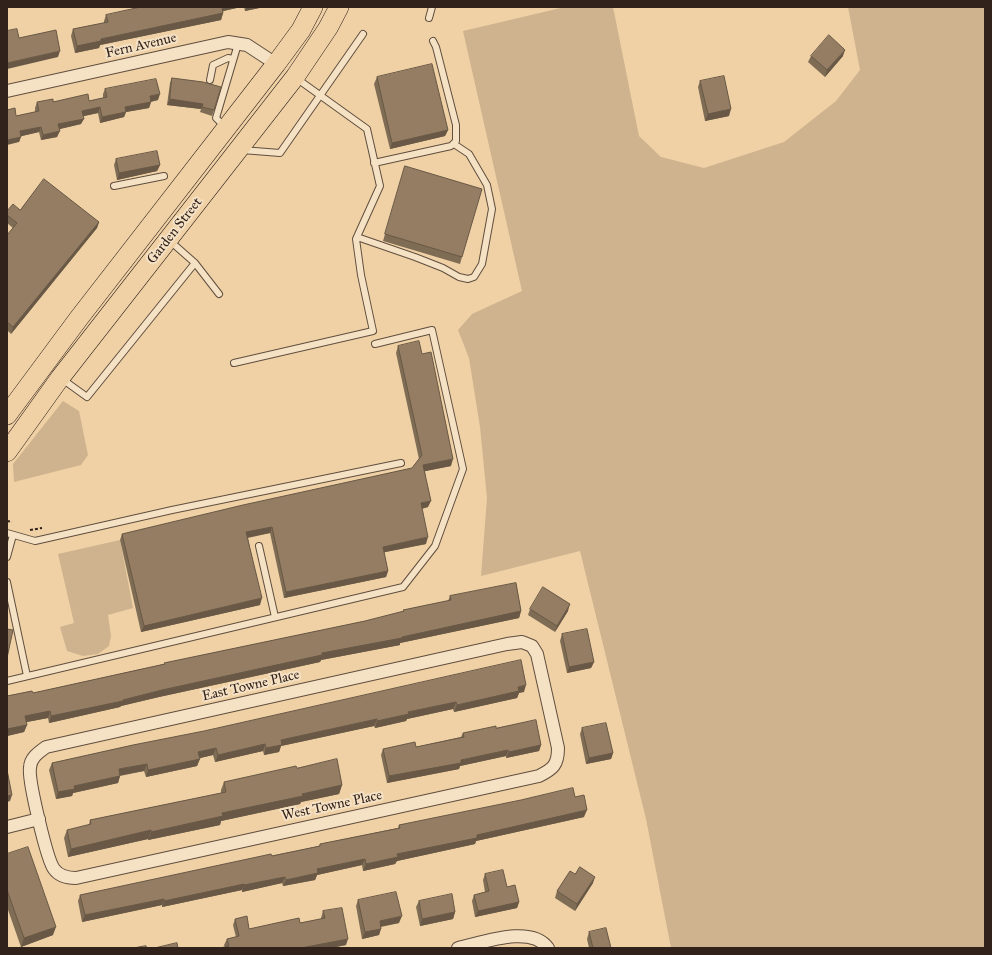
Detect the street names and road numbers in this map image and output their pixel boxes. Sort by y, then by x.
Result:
street label: Fern Avenue [104,30,178,62]
street label: Garden Street [144,194,206,268]
street label: East Towne Place [201,667,301,705]
street label: West Towne Place [280,787,384,825]

